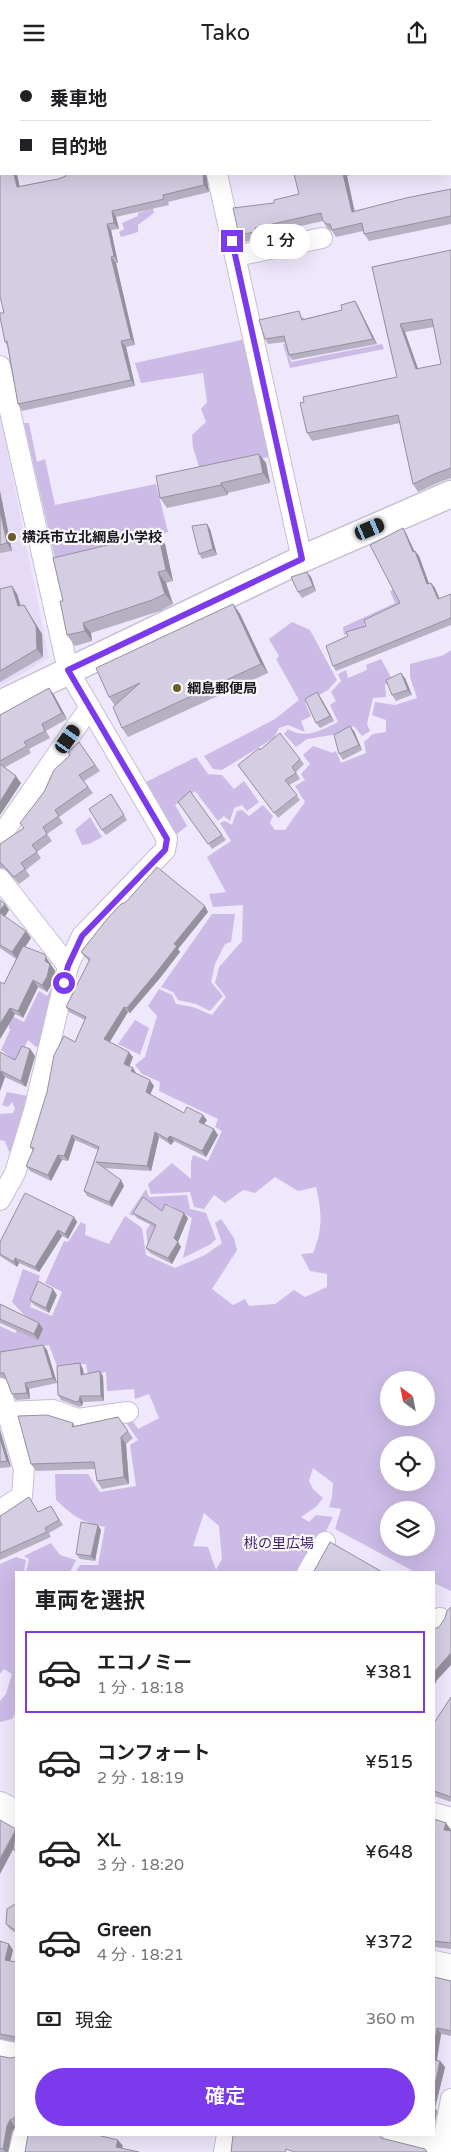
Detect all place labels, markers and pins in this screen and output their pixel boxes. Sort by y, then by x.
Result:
place label: 横浜市立北綱島小学校 [22,529,162,546]
marker: 横浜市立北綱島小学校 [6,531,18,543]
place label: 綱島郵便局 [187,680,257,697]
marker: 綱島郵便局 [171,682,183,694]

